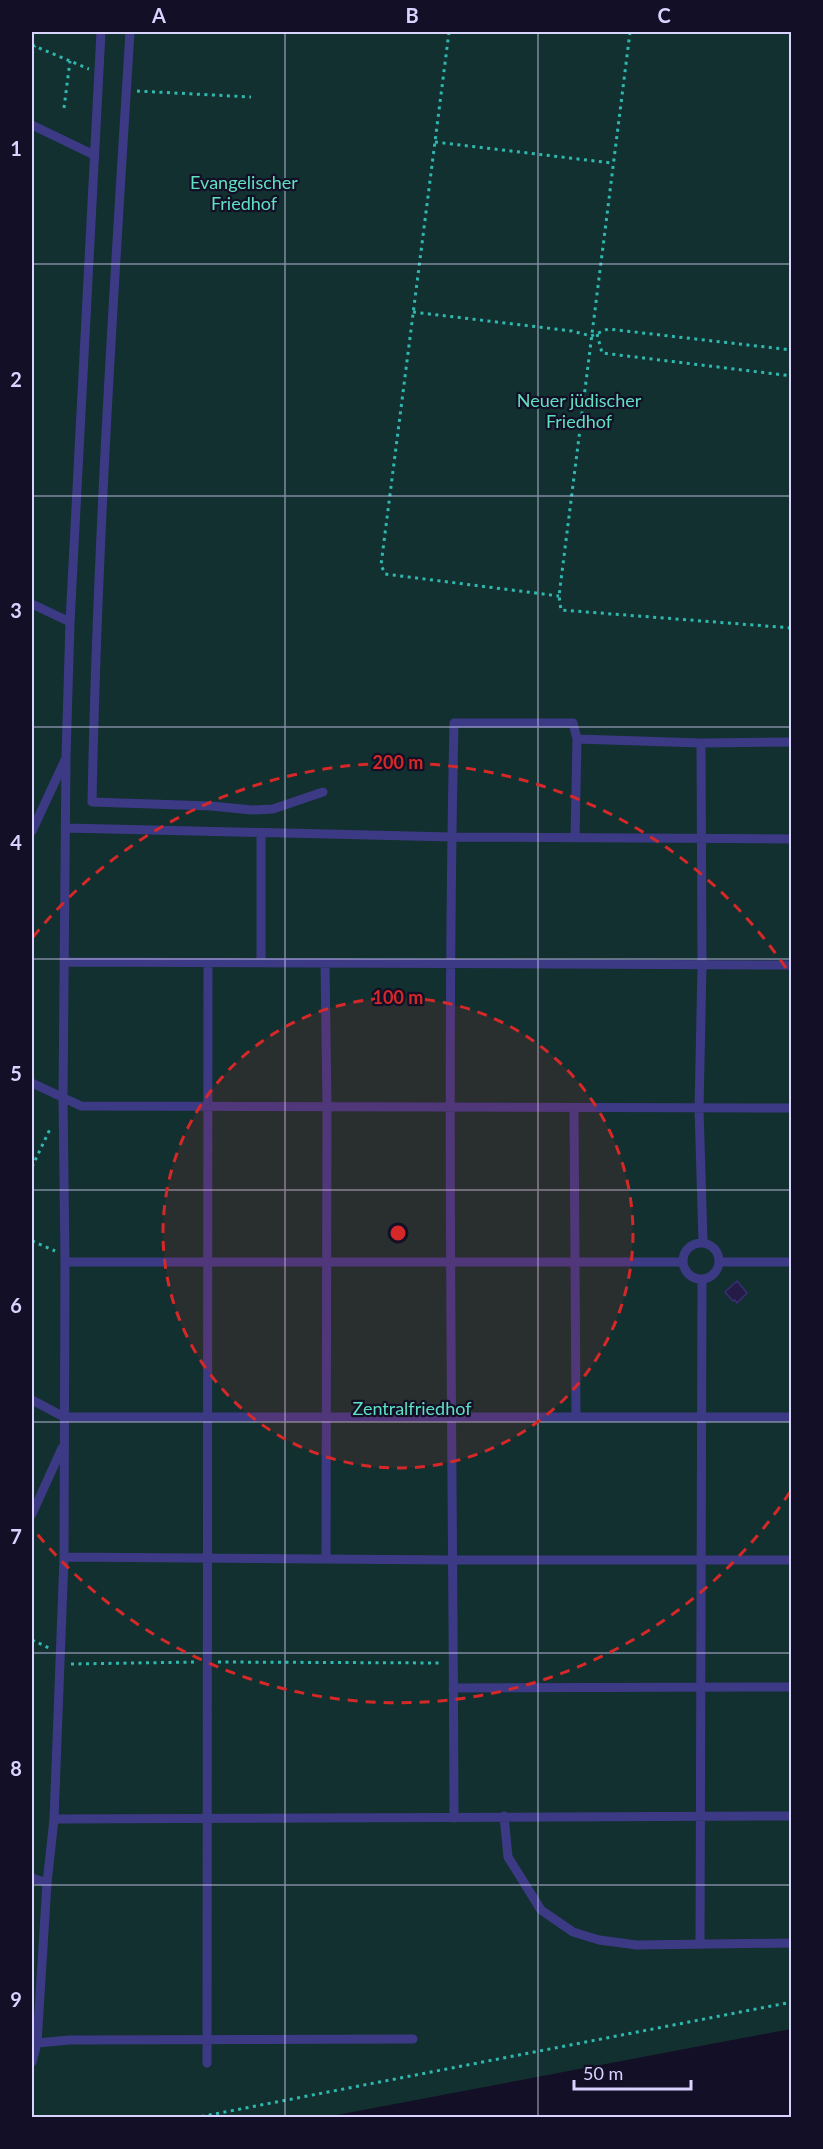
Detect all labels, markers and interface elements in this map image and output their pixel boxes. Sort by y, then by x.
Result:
text: A [151,3,166,27]
text: B [405,3,419,27]
text: C [657,3,671,27]
text: 1 [10,136,22,160]
park label: Evangelischer Friedhof [190,171,298,214]
text: 2 [10,367,22,391]
park label: Neuer jüdischer Friedhof [517,389,642,432]
text: 3 [10,598,22,622]
text: 200 m [373,751,423,773]
text: 4 [10,830,22,854]
text: 100 m [373,986,423,1008]
text: 5 [10,1061,22,1085]
centre of rings [388,1223,408,1243]
text: 6 [10,1293,22,1317]
park label: Zentralfriedhof [352,1397,472,1419]
text: 7 [10,1524,22,1548]
text: 8 [10,1756,22,1780]
text: 9 [10,1987,22,2011]
scale bar [574,2053,691,2091]
text: 50 m [583,2062,623,2084]

